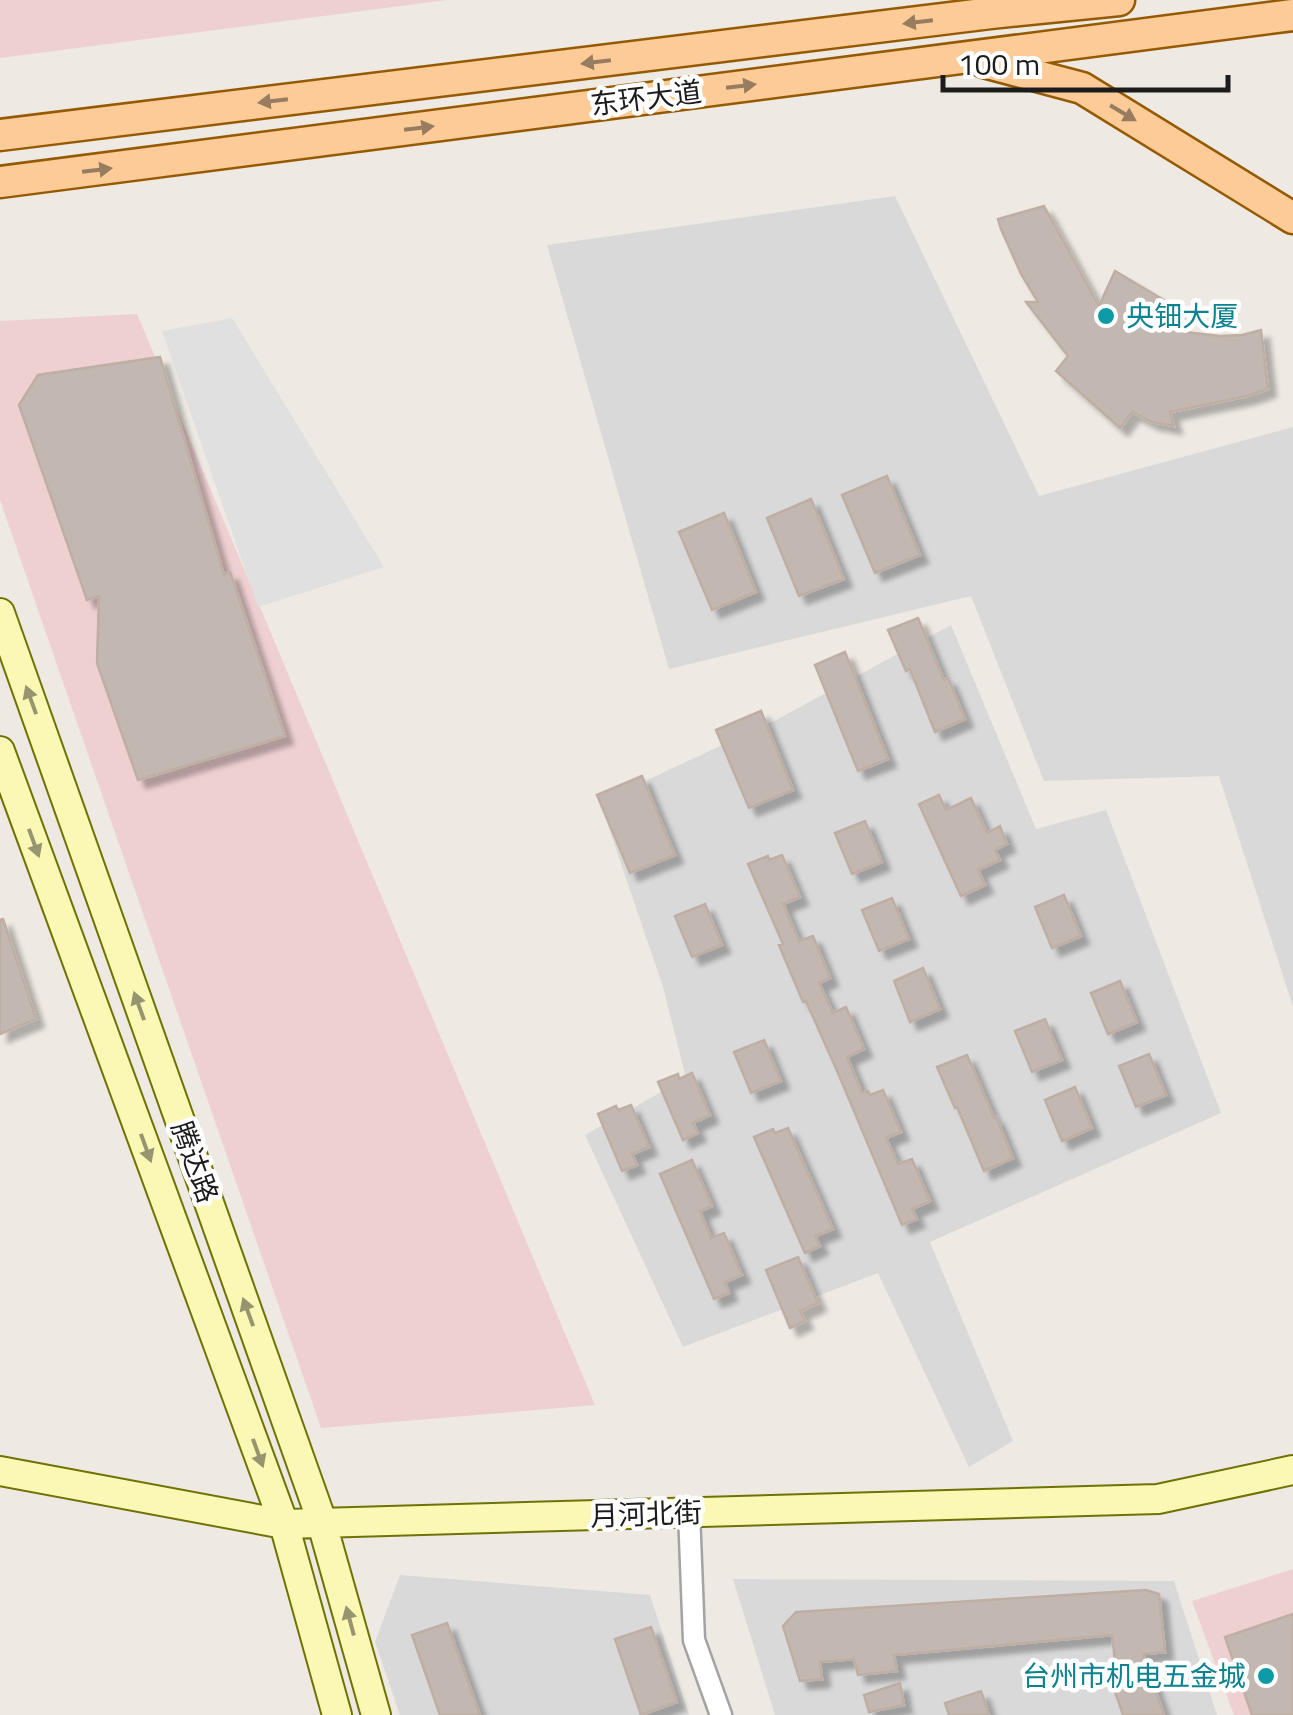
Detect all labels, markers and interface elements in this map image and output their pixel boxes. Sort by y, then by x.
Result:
one-way arrow [902,14,933,30]
scale bar [943,30,1228,92]
text: 100 m [958,41,1040,87]
one-way arrow [579,54,611,70]
street label: 东环大道 [588,69,704,126]
one-way arrow [726,78,758,94]
one-way arrow [257,93,288,109]
one-way arrow [1109,104,1137,121]
one-way arrow [404,120,435,136]
one-way arrow [81,161,113,177]
place label: 央钿大厦 [1126,294,1238,337]
marker: 央钿大厦 [1095,305,1117,327]
one-way arrow [23,684,38,714]
one-way arrow [27,828,42,858]
one-way arrow [131,991,146,1021]
street label: 腾达路 [161,1115,230,1209]
one-way arrow [139,1133,154,1163]
one-way arrow [240,1297,255,1327]
one-way arrow [251,1438,266,1468]
street label: 月河北街 [589,1490,703,1537]
one-way arrow [341,1605,357,1636]
place label: 台州市机电五金城 [1022,1654,1246,1697]
marker: 台州市机电五金城 [1255,1665,1277,1687]

